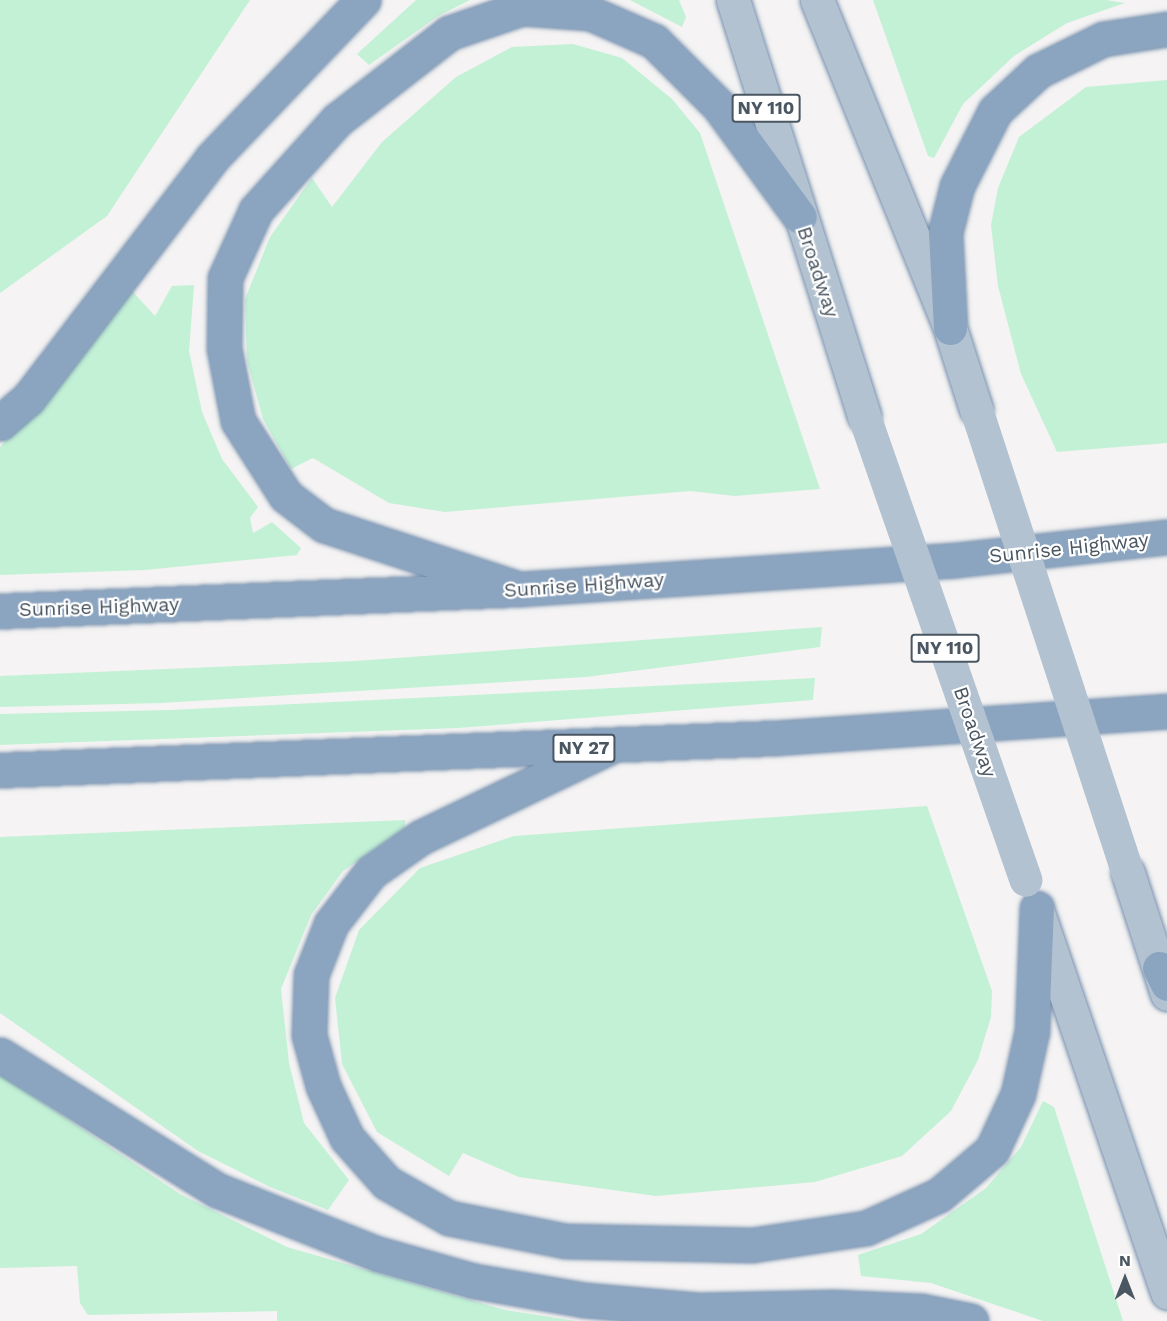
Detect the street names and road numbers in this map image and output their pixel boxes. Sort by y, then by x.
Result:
road number: NY 110 [730,93,802,123]
street label: Broadway [792,223,844,321]
street label: Sunrise Highway [988,528,1150,568]
street label: Sunrise Highway [503,567,665,603]
street label: Sunrise Highway [19,592,179,622]
road number: NY 110 [909,633,981,663]
street label: Broadway [948,684,1002,780]
road number: NY 27 [551,733,617,763]

